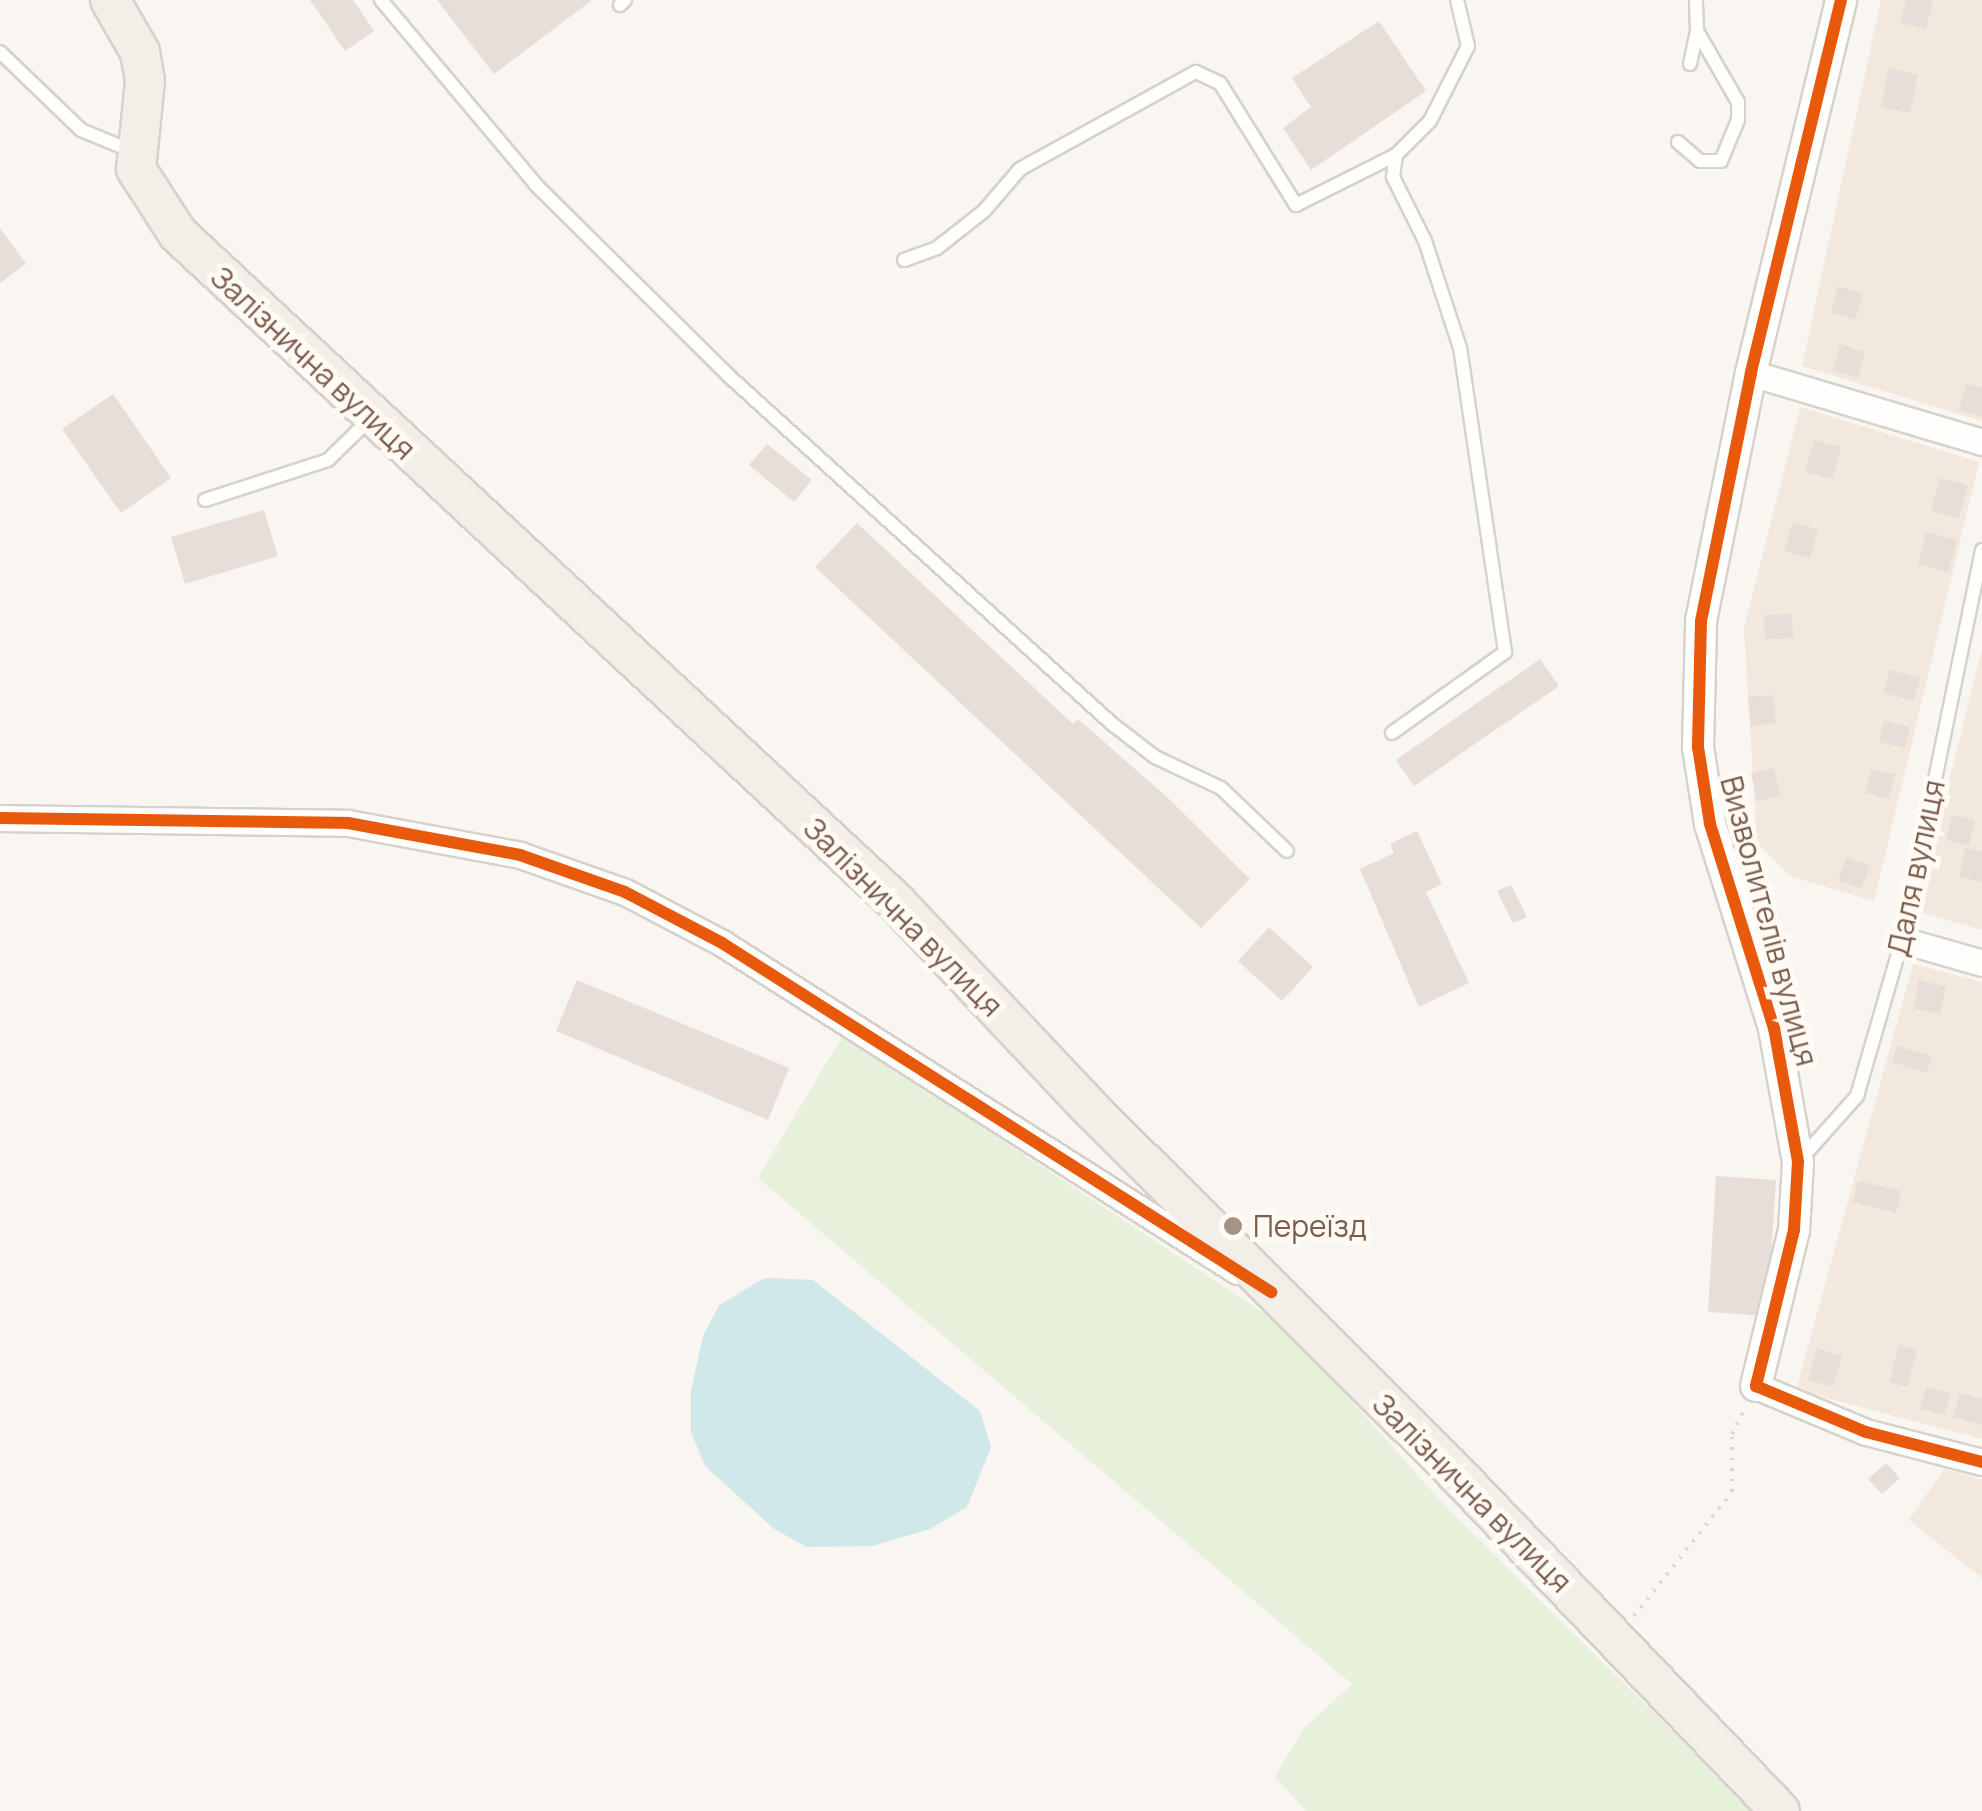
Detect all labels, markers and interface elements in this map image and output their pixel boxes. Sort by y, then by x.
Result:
street label: Залізнична вулиця [203,259,423,467]
street label: Визволителів вулиця [1713,772,1825,1070]
street label: Даля вулиця [1880,777,1952,959]
street label: Залізнична вулиця [796,810,1010,1024]
place label: Переїзд [1253,1208,1367,1244]
marker: Переїзд [1222,1215,1244,1237]
street label: Залізнична вулиця [1365,1386,1579,1600]

